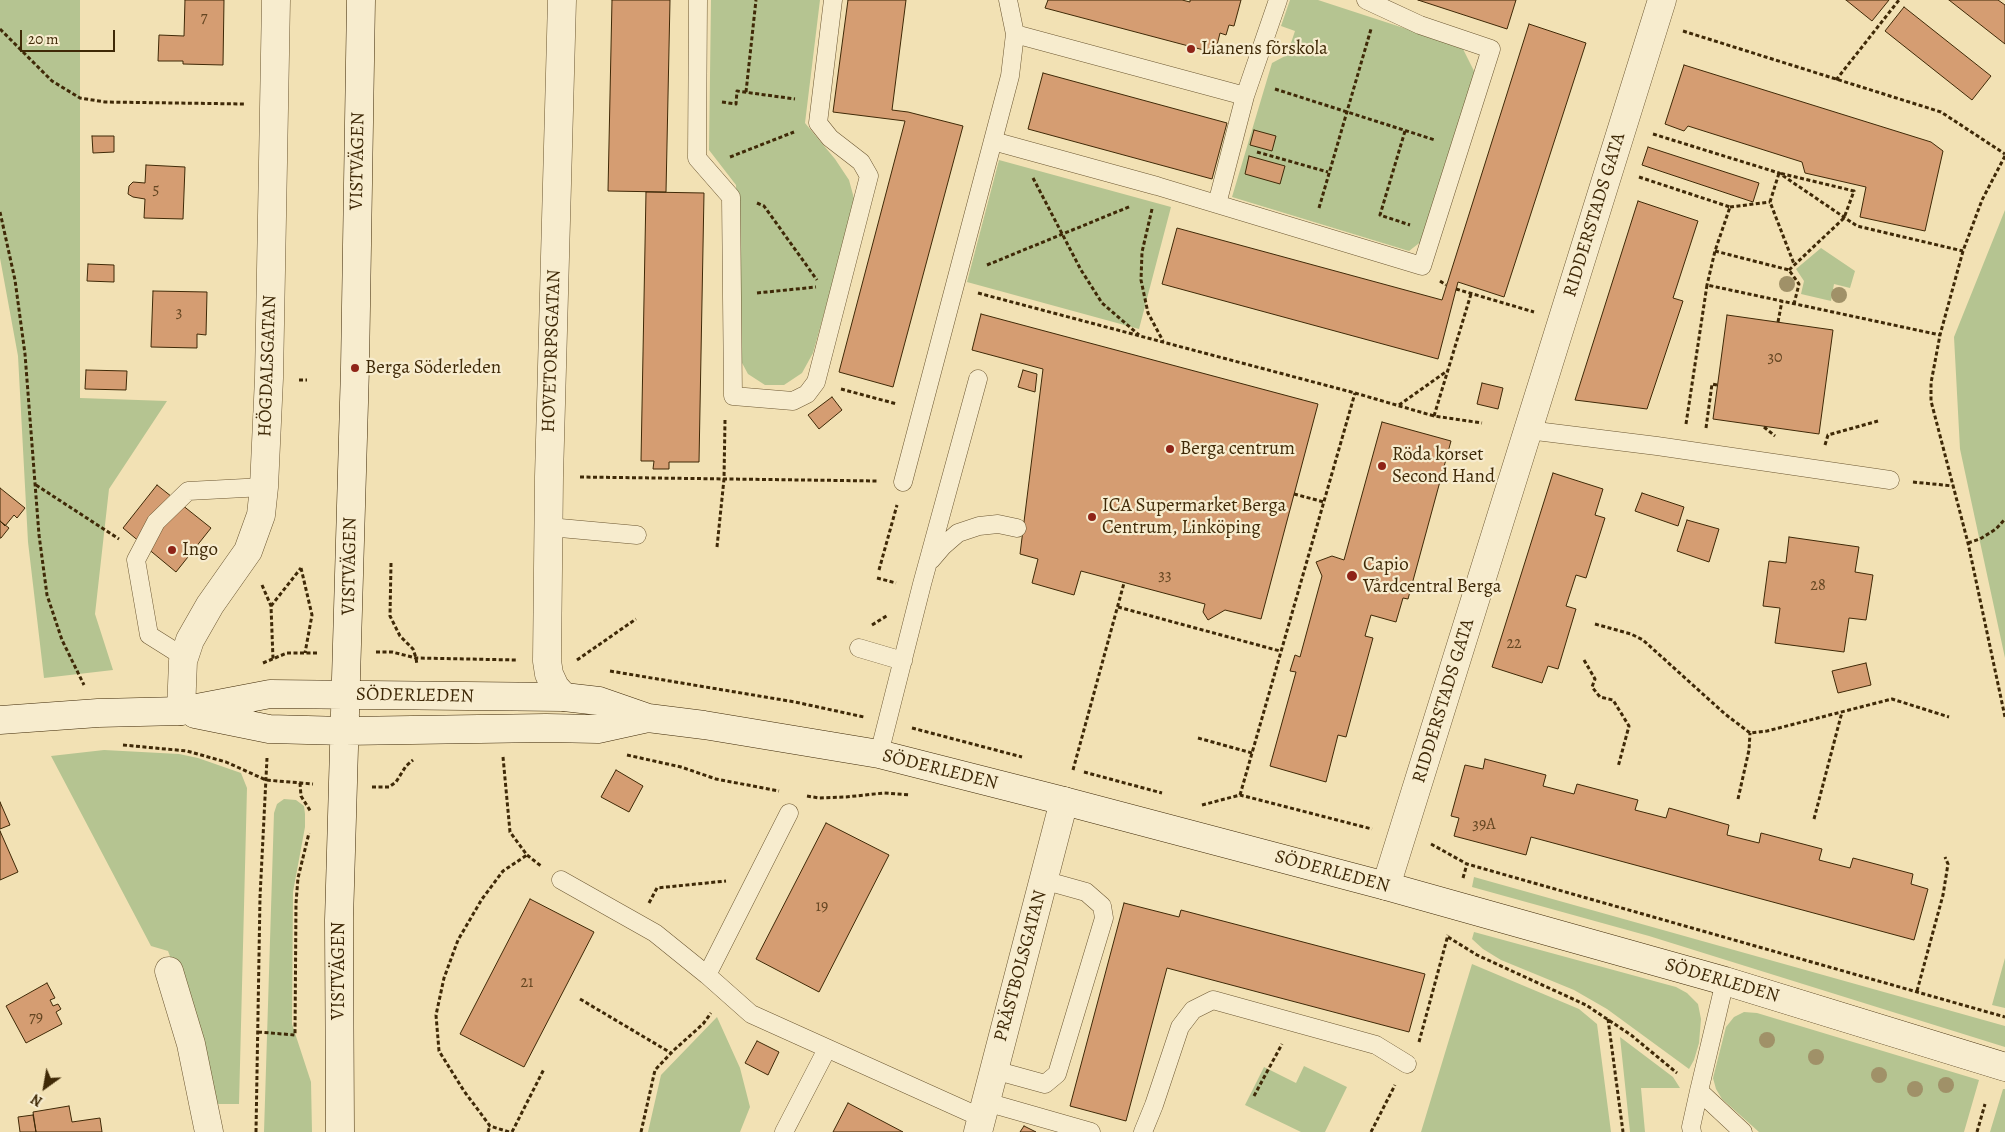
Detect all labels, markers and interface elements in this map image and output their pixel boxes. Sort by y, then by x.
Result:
house number: 7 [201,8,207,28]
scale bar [22,20,118,52]
text: 20 m [28,29,59,49]
place label: Lianens förskola [1201,38,1328,60]
marker: Lianens förskola [1185,43,1197,55]
street label: VISTVÄGEN [346,112,370,210]
street label: RIDDERSTADS GATA [1559,130,1631,300]
house number: 5 [153,180,159,200]
street label: HOVETORPSGATAN [538,269,566,433]
street label: HÖGDALSGATAN [254,295,282,437]
house number: 3 [176,303,182,323]
house number: 30 [1767,348,1783,368]
place label: Berga Söderleden [365,357,501,379]
marker: Berga Söderleden [349,362,361,374]
place label: Berga centrum [1180,438,1295,460]
marker: Berga centrum [1164,443,1176,455]
place label: Röda korset Second Hand [1392,444,1495,488]
marker: Röda korset Second Hand [1376,460,1388,472]
place label: ICA Supermarket Berga Centrum, Linköping [1102,495,1286,539]
marker: ICA Supermarket Berga Centrum, Linköping [1086,511,1098,523]
street label: VISTVÄGEN [338,517,362,615]
place label: Ingo [182,539,218,561]
marker: Ingo [166,544,178,556]
place label: Capio Vårdcentral Berga [1363,554,1502,598]
house number: 33 [1158,566,1172,586]
marker: Capio Vårdcentral Berga [1345,569,1359,583]
house number: 28 [1810,576,1826,596]
street label: RIDDERSTADS GATA [1408,616,1480,786]
house number: 22 [1506,634,1522,654]
street label: SÖDERLEDEN [356,684,474,708]
street label: SÖDERLEDEN [880,745,1000,795]
house number: 39A [1472,815,1496,835]
street label: SÖDERLEDEN [1272,846,1392,898]
street label: PRÄSTBOLSGATAN [990,888,1052,1044]
house number: 19 [816,897,828,917]
street label: VISTVÄGEN [328,922,350,1020]
street label: SÖDERLEDEN [1662,954,1782,1008]
house number: 21 [520,973,534,993]
house number: 79 [29,1008,43,1028]
north arrow [20,1062,70,1112]
text: N [27,1089,46,1111]

